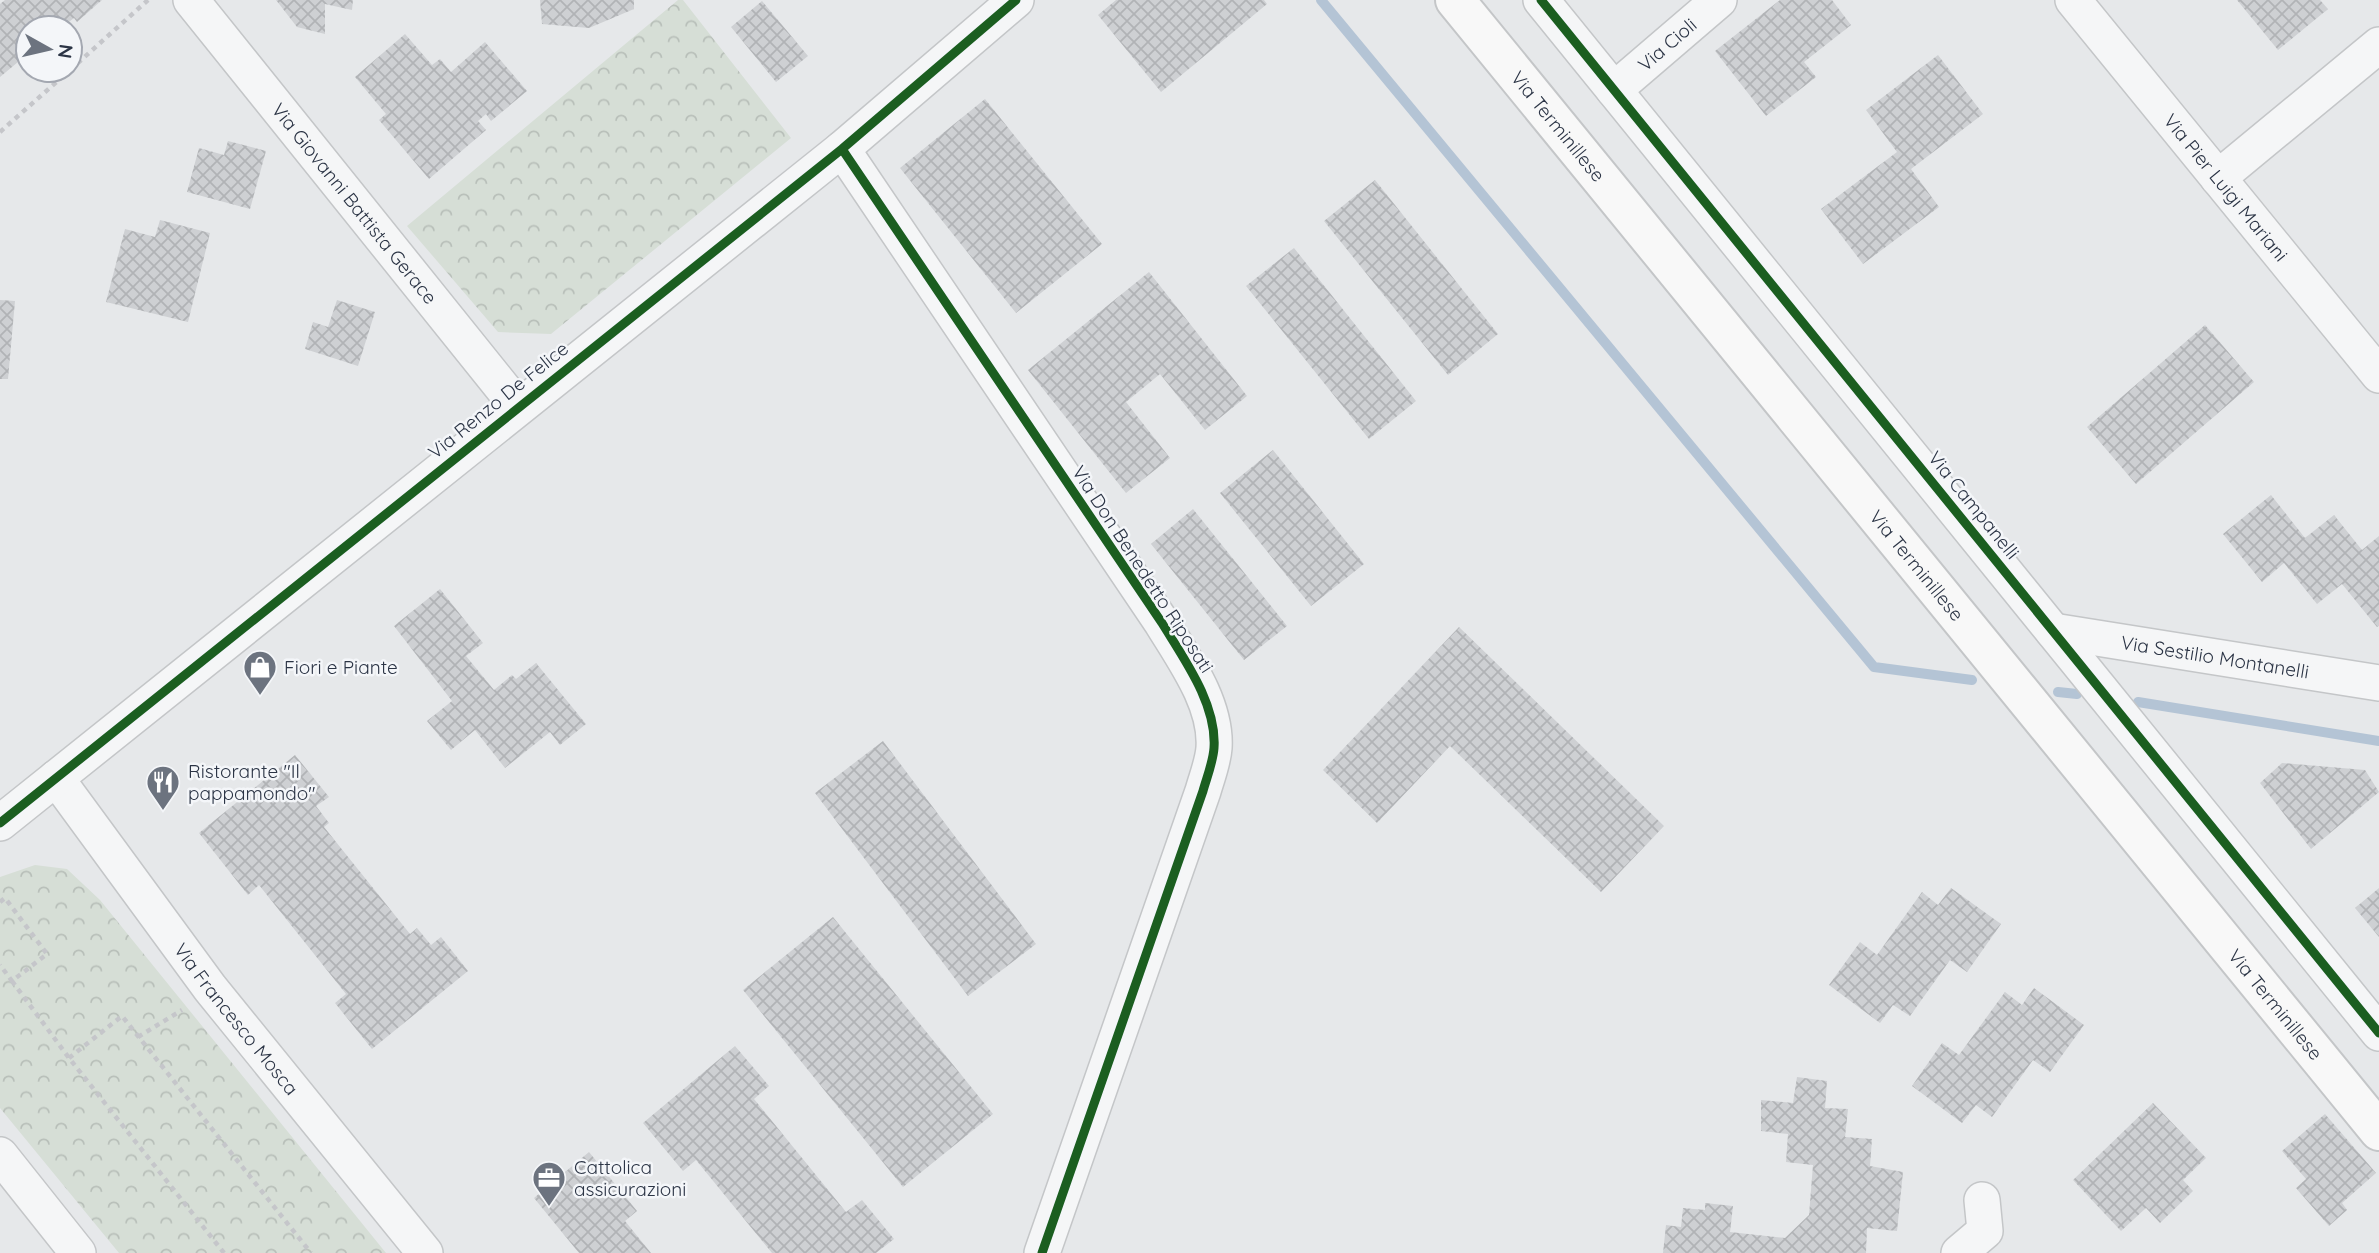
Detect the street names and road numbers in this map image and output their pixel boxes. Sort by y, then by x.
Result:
street label: Via Cioli [1633,13,1701,76]
street label: Via Terminillese [1506,66,1610,187]
street label: Via Giovanni Battista Gerace [267,98,442,309]
street label: Via Pier Luigi Mariani [2159,109,2293,266]
street label: Via Renzo De Felice [423,336,573,464]
street label: Via Campanelli [1923,446,2025,564]
street label: Via Don Benedetto Riposati [1067,461,1219,677]
street label: Via Terminillese [1864,505,1969,626]
street label: Via Sestilio Montanelli [2119,630,2311,684]
street label: Via Francesco Mosca [169,938,304,1100]
street label: Via Terminillese [2223,944,2328,1065]

